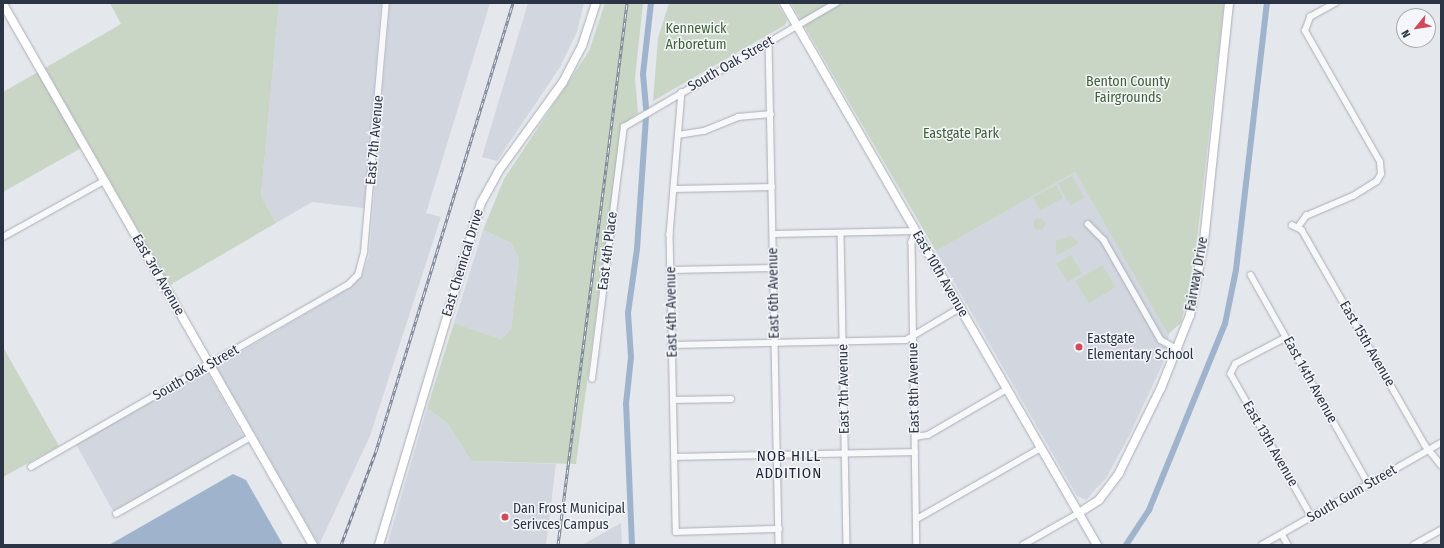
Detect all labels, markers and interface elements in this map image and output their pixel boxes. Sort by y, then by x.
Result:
north arrow [1396,8,1436,48]
park label: Kennewick Arboretum [665,21,727,54]
text: N [1399,28,1413,40]
street label: South Oak Street [685,33,777,95]
park label: Benton County Fairgrounds [1086,74,1170,106]
street label: East 7th Avenue [363,94,387,186]
park label: Eastgate Park [923,126,999,142]
street label: East Chemical Drive [439,207,487,319]
street label: East 4th Place [595,211,621,291]
street label: East 10th Avenue [908,228,972,320]
street label: East 3rd Avenue [128,232,188,318]
street label: Fairway Drive [1182,235,1212,313]
street label: East 6th Avenue [765,247,783,339]
street label: East 4th Avenue [663,266,681,358]
street label: East 15th Avenue [1336,298,1398,390]
place label: Eastgate Elementary School [1087,331,1194,364]
street label: East 14th Avenue [1279,334,1341,426]
street label: South Oak Street [150,342,242,404]
street label: East 8th Avenue [905,342,923,434]
marker: Eastgate Elementary School [1074,342,1084,352]
street label: East 7th Avenue [835,344,853,434]
street label: East 13th Avenue [1239,398,1301,490]
district label: NOB HILL ADDITION [756,447,822,482]
street label: South Gum Street [1304,462,1400,526]
place label: Dan Frost Municipal Serivces Campus [513,501,625,534]
marker: Dan Frost Municipal Serivces Campus [500,512,510,522]

